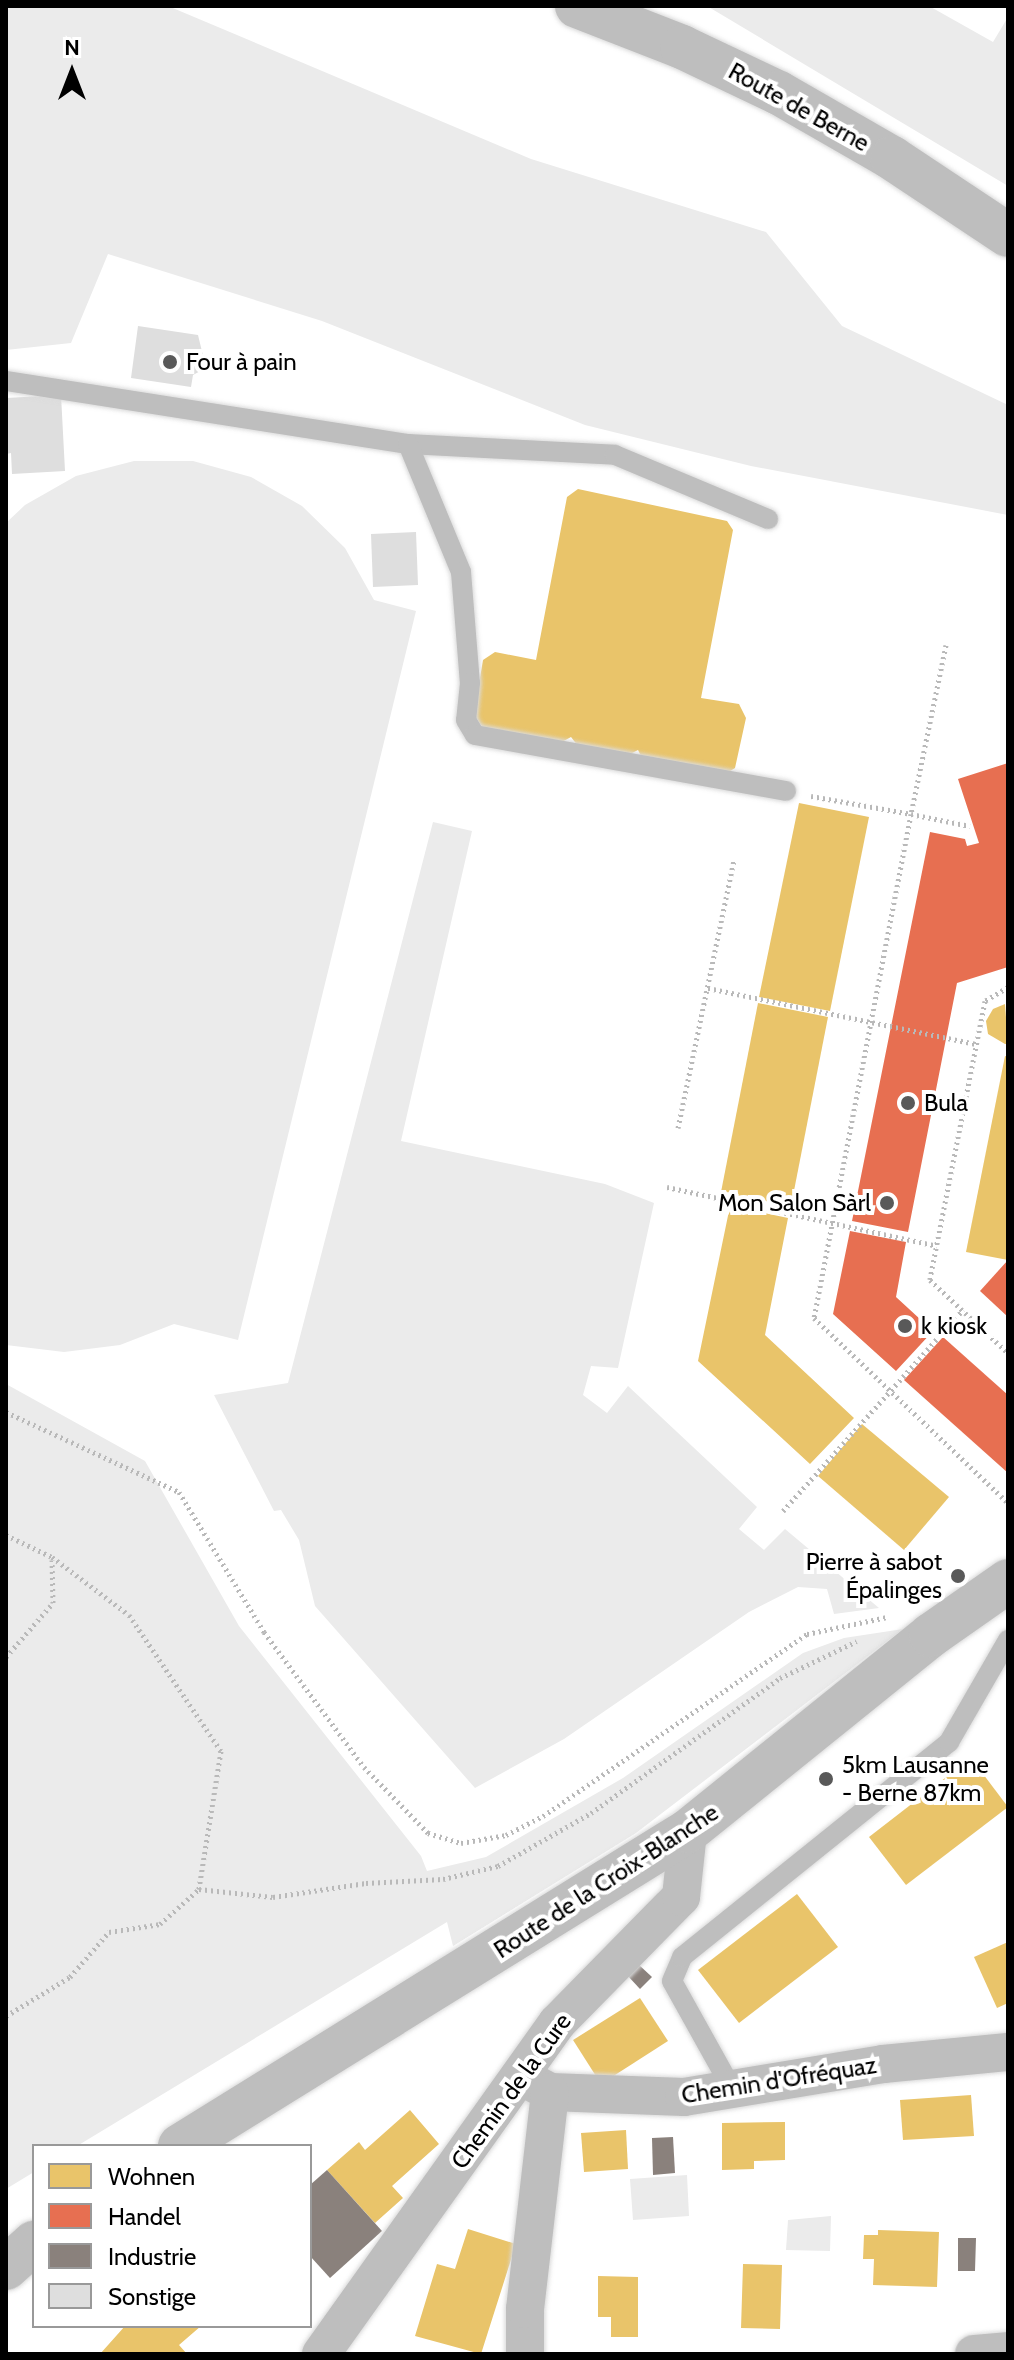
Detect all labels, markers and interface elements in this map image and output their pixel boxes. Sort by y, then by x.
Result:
north arrow [32,32,112,112]
text: N [64,34,80,61]
street label: Route de Berne [724,56,874,158]
place label: Four à pain [186,348,297,376]
marker: Four à pain [161,353,179,371]
place label: Bula [924,1089,968,1117]
marker: Bula [899,1094,917,1112]
place label: Mon Salon Sàrl [718,1189,871,1217]
marker: Mon Salon Sàrl [878,1194,896,1212]
place label: k kiosk [921,1312,987,1340]
marker: k kiosk [896,1317,914,1335]
place label: Pierre à sabot Épalinges [806,1548,942,1604]
marker: Pierre à sabot Épalinges [949,1567,967,1585]
place label: 5km Lausanne - Berne 87km [842,1751,989,1807]
marker: 5km Lausanne - Berne 87km [817,1770,835,1788]
street label: Route de la Croix-Blanche [488,1798,724,1964]
street label: Chemin de la Cure [445,2008,577,2174]
street label: Chemin d'Ofréquaz [679,2050,879,2110]
legend [32,2144,312,2328]
text: Wohnen [108,2162,195,2191]
text: Handel [108,2202,181,2231]
text: Industrie [108,2242,196,2271]
text: Sonstige [108,2282,196,2311]

